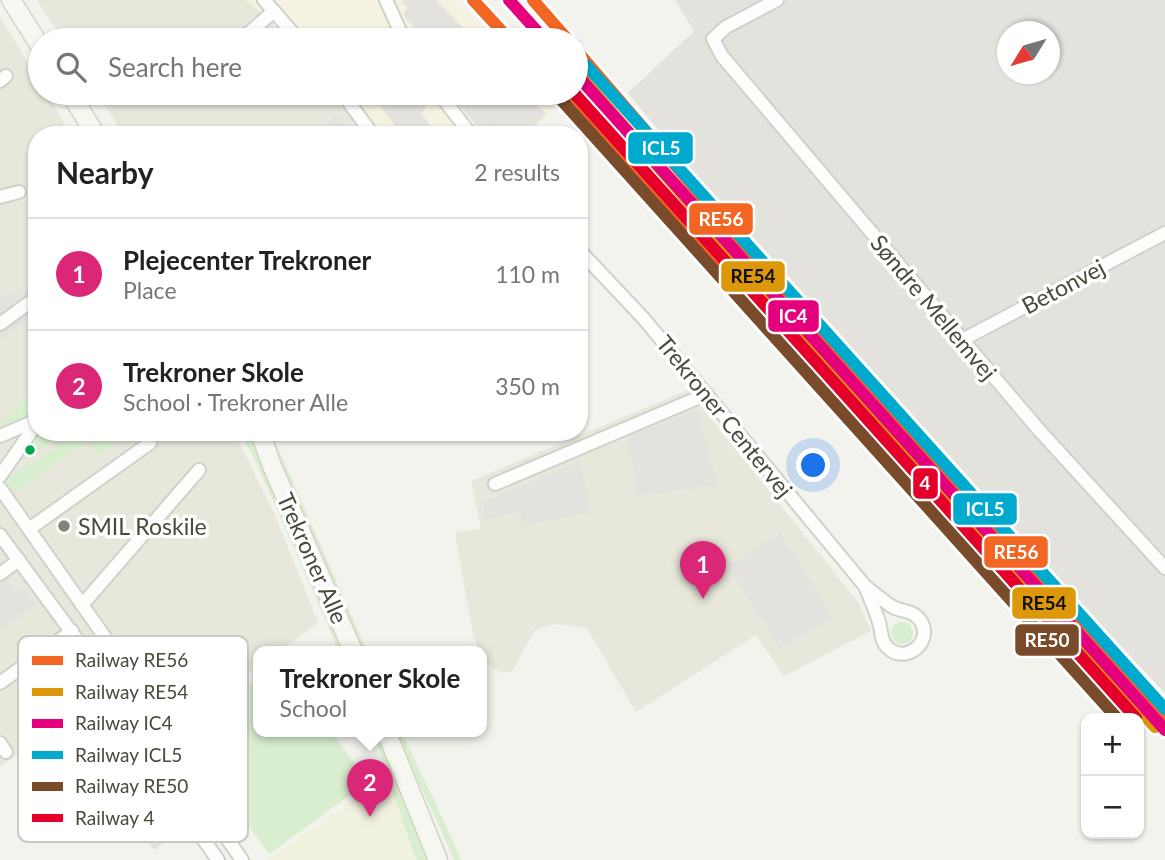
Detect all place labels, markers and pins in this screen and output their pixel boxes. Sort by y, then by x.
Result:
unlabelled marker [23,443,37,457]
place label: SMIL Roskile [78,512,207,540]
marker: SMIL Roskile [56,518,72,534]
pin: 1 [680,541,726,599]
pin: 2 [347,759,393,817]

